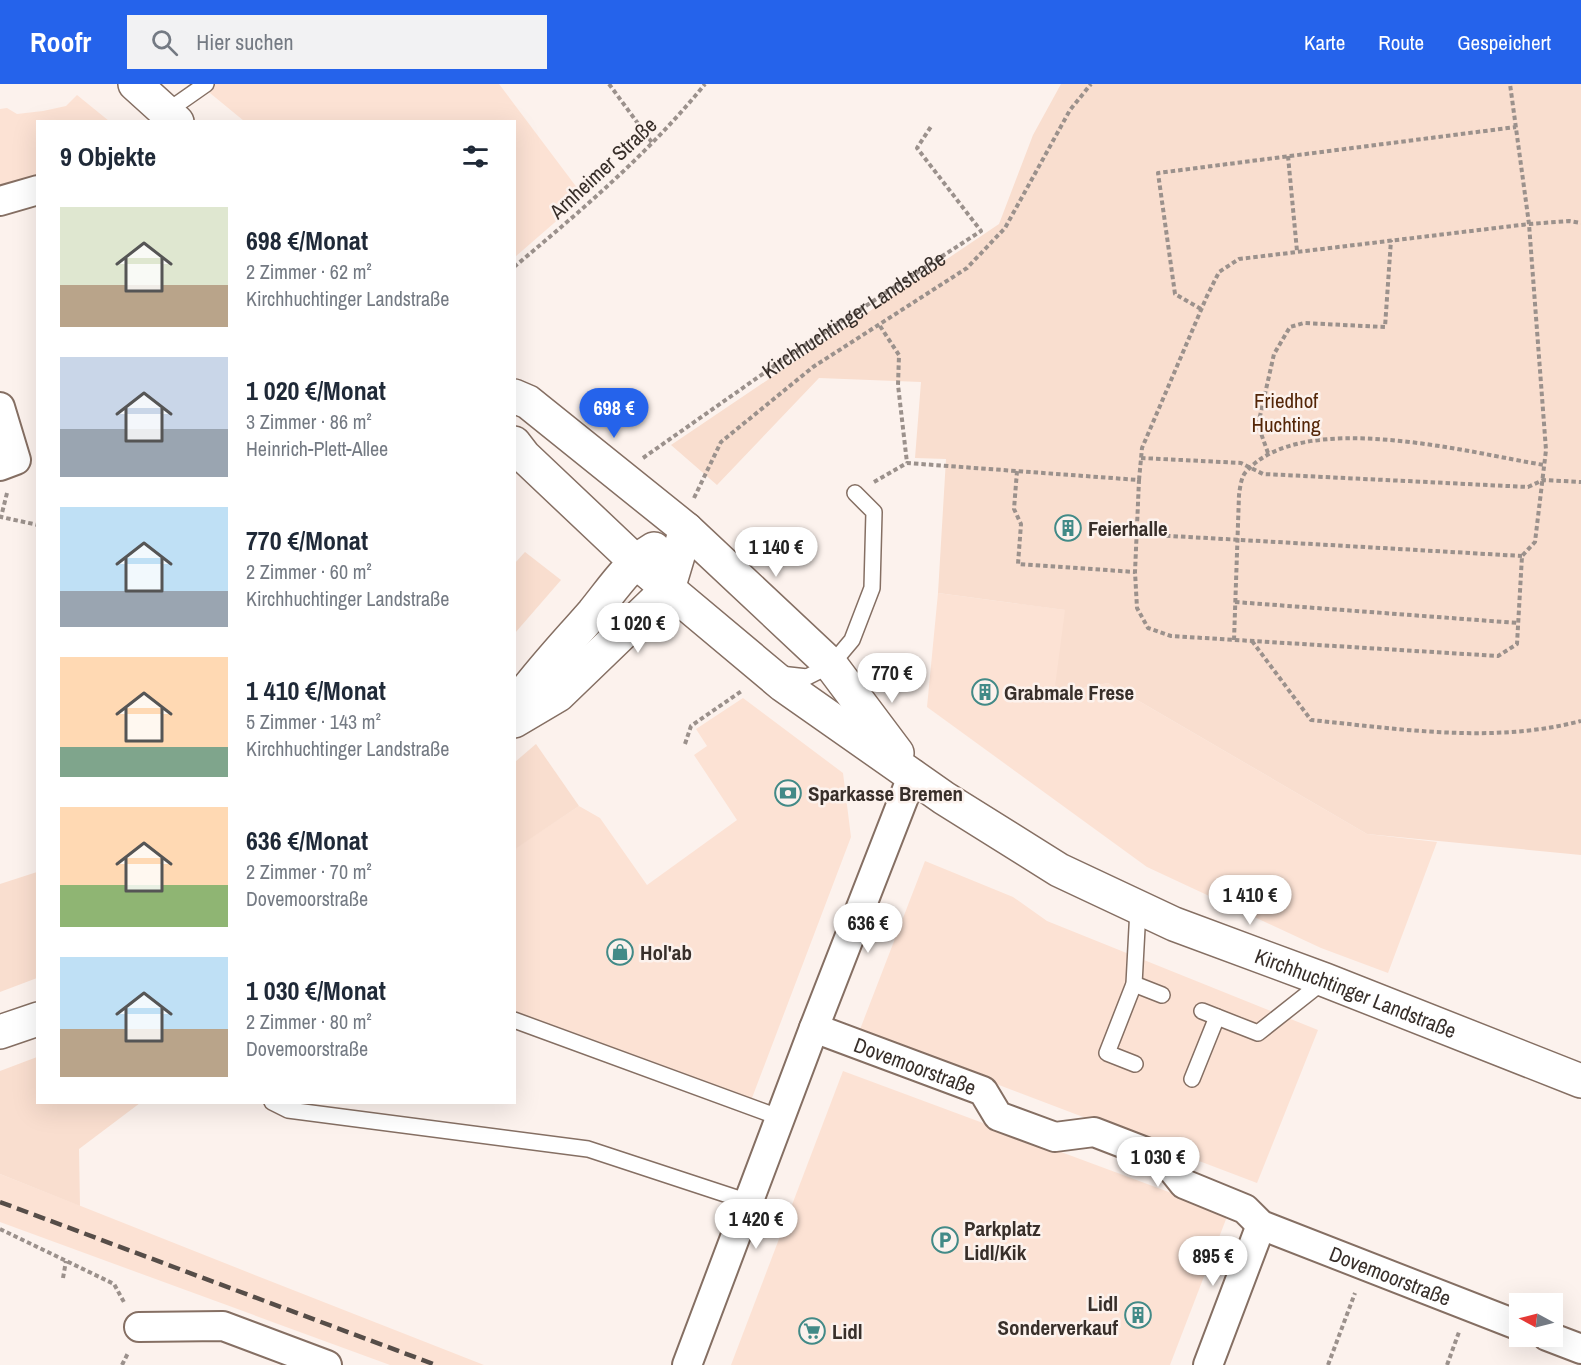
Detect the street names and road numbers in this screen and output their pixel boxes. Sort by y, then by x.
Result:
street label: Arnheimer Straße [542,111,663,226]
street label: Kirchhuchtinger Landstraße [756,244,951,385]
street label: Kirchhuchtinger Landstraße [1251,941,1461,1045]
street label: Dovemoorstraße [850,1030,980,1102]
street label: Dovemoorstraße [1325,1239,1455,1312]

